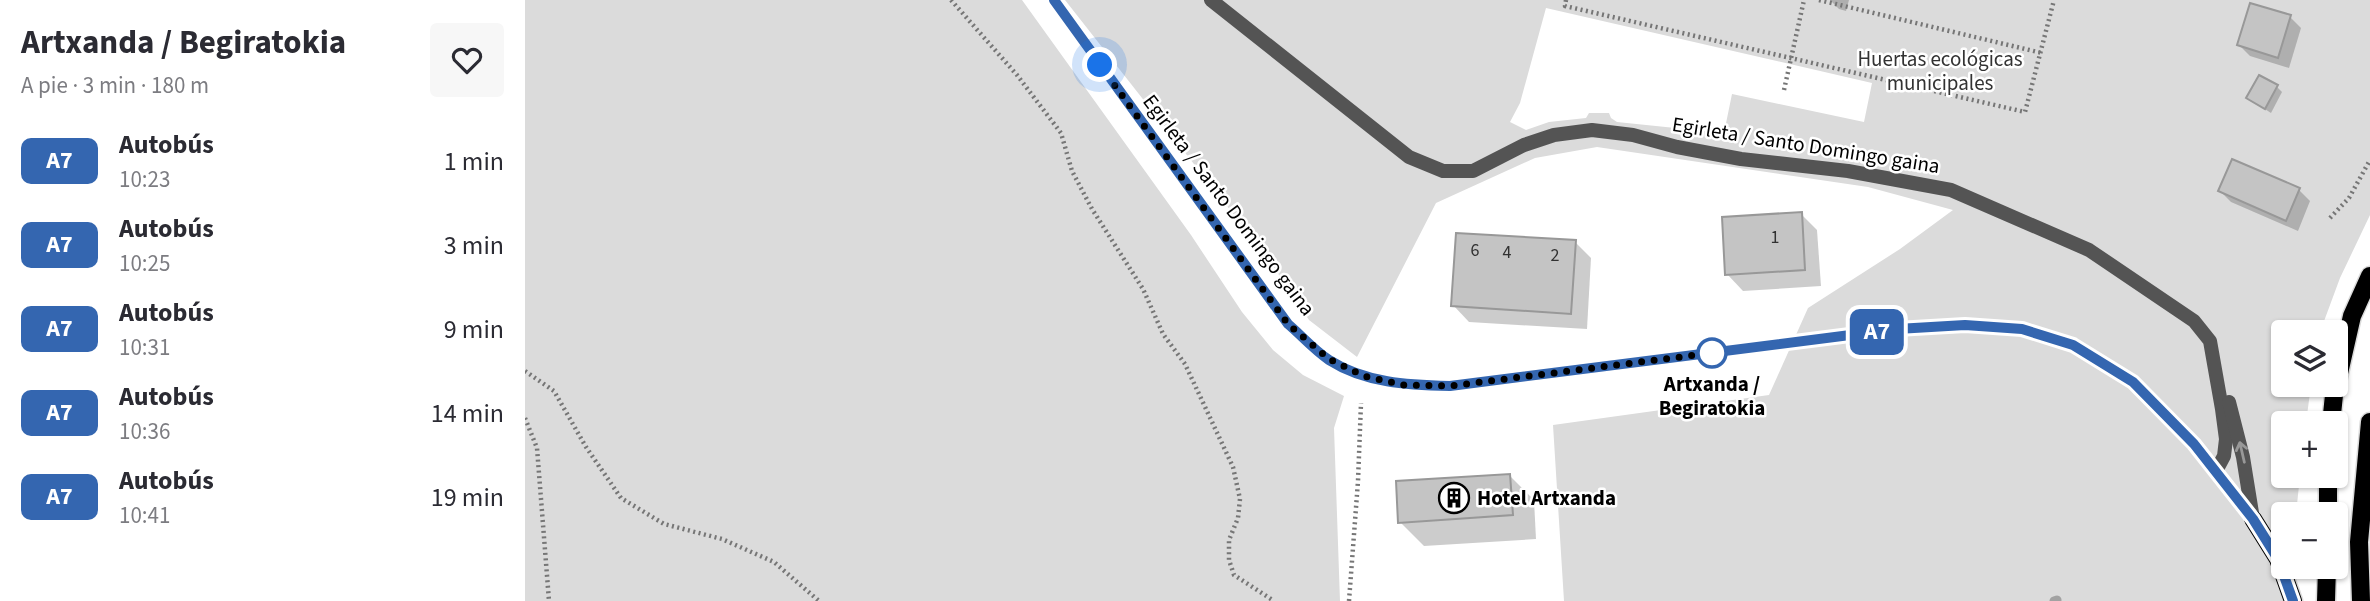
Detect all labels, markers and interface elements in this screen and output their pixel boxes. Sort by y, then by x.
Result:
text: Artxanda / Begiratokia [21,19,346,66]
button: heart [430,23,504,97]
park label: Huertas ecológicas municipales [1857,44,2023,98]
your location [1082,47,1117,82]
text: A pie · 3 min · 180 m [21,69,209,102]
street label: Egirleta / Santo Domingo gaina [1136,88,1322,322]
street label: Egirleta / Santo Domingo gaina [1670,109,1942,181]
text: Autobús [119,126,214,163]
text: A7 [46,143,73,178]
text: 1 min [444,143,504,180]
text: 10:23 [119,163,170,196]
text: Autobús [119,210,214,247]
house number: 1 [1771,225,1779,250]
text: A7 [46,227,73,262]
text: 3 min [444,227,504,264]
house number: 6 [1471,238,1480,263]
house number: 4 [1503,240,1512,265]
house number: 2 [1551,243,1560,268]
text: 10:25 [119,247,170,280]
text: Autobús [119,294,214,331]
line badge: A7 [1845,309,1909,355]
text: A7 [46,311,73,346]
text: 9 min [444,311,504,348]
text: A7 [1864,314,1890,349]
map controls [2271,320,2348,579]
button: layers [2271,320,2348,397]
text: 10:31 [119,331,170,364]
marker: Artxanda / Begiratokia [1697,338,1727,368]
place label: Artxanda / Begiratokia [1659,369,1765,423]
text: Autobús [119,378,214,415]
text: A7 [46,395,73,430]
text: 14 min [431,395,504,432]
button: + [2271,411,2348,488]
text: 10:36 [119,415,170,448]
one-way arrow [2234,441,2248,464]
text: Autobús [119,462,214,499]
text: A7 [46,479,73,514]
text: 19 min [431,479,504,516]
building icon: Hotel Artxanda [1437,481,1471,515]
place label: Hotel Artxanda [1477,483,1616,513]
text: 10:41 [119,499,170,532]
button: − [2271,502,2348,579]

